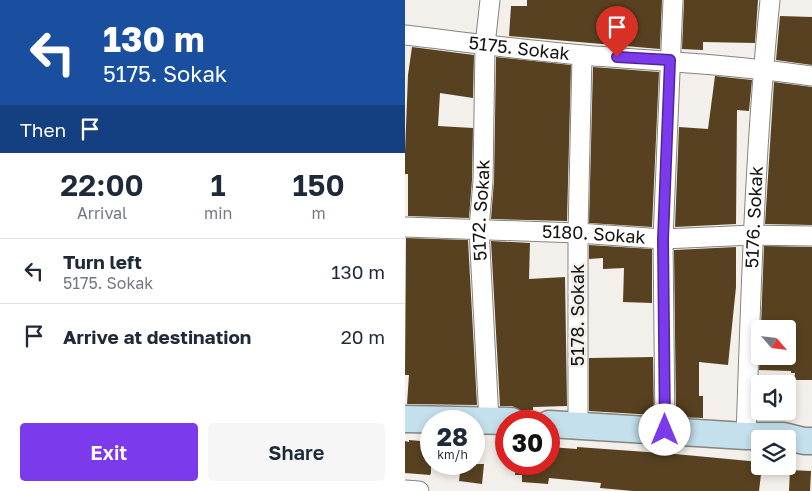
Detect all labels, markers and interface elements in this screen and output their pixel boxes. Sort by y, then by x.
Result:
pin [596,6,638,57]
icon: arrive [603,13,631,41]
text: 130 m [103,18,205,60]
icon: left [20,20,85,85]
street label: 5175. Sokak [467,31,571,64]
text: 5175. Sokak [103,60,227,87]
icon: arrive [76,115,104,143]
text: Then [20,118,66,141]
street label: 5172. Sokak [467,159,493,262]
street label: 5176. Sokak [740,165,767,269]
text: 22:00 [60,167,144,203]
text: 1 [211,167,226,203]
text: 150 [293,167,345,203]
text: Arrival [77,203,127,223]
text: min [204,203,232,223]
text: m [312,203,326,223]
street label: 5180. Sokak [542,220,647,248]
text: Turn left [63,250,142,273]
icon: left [20,257,48,285]
text: 130 m [331,260,385,283]
street label: 5178. Sokak [566,264,588,366]
text: 5175. Sokak [63,273,153,293]
north arrow [751,320,796,365]
map controls [751,320,796,475]
icon: arrive [20,322,48,350]
text: Arrive at destination [63,325,251,348]
text: 20 m [341,325,385,348]
button: sound [751,375,796,420]
position arrow [638,403,690,455]
speed limit sign: 30 [495,410,560,475]
text: 28 [437,421,468,452]
button: Exit [20,423,198,481]
button: Share [208,423,385,481]
button: layers [751,430,796,475]
text: km/h [437,447,468,462]

